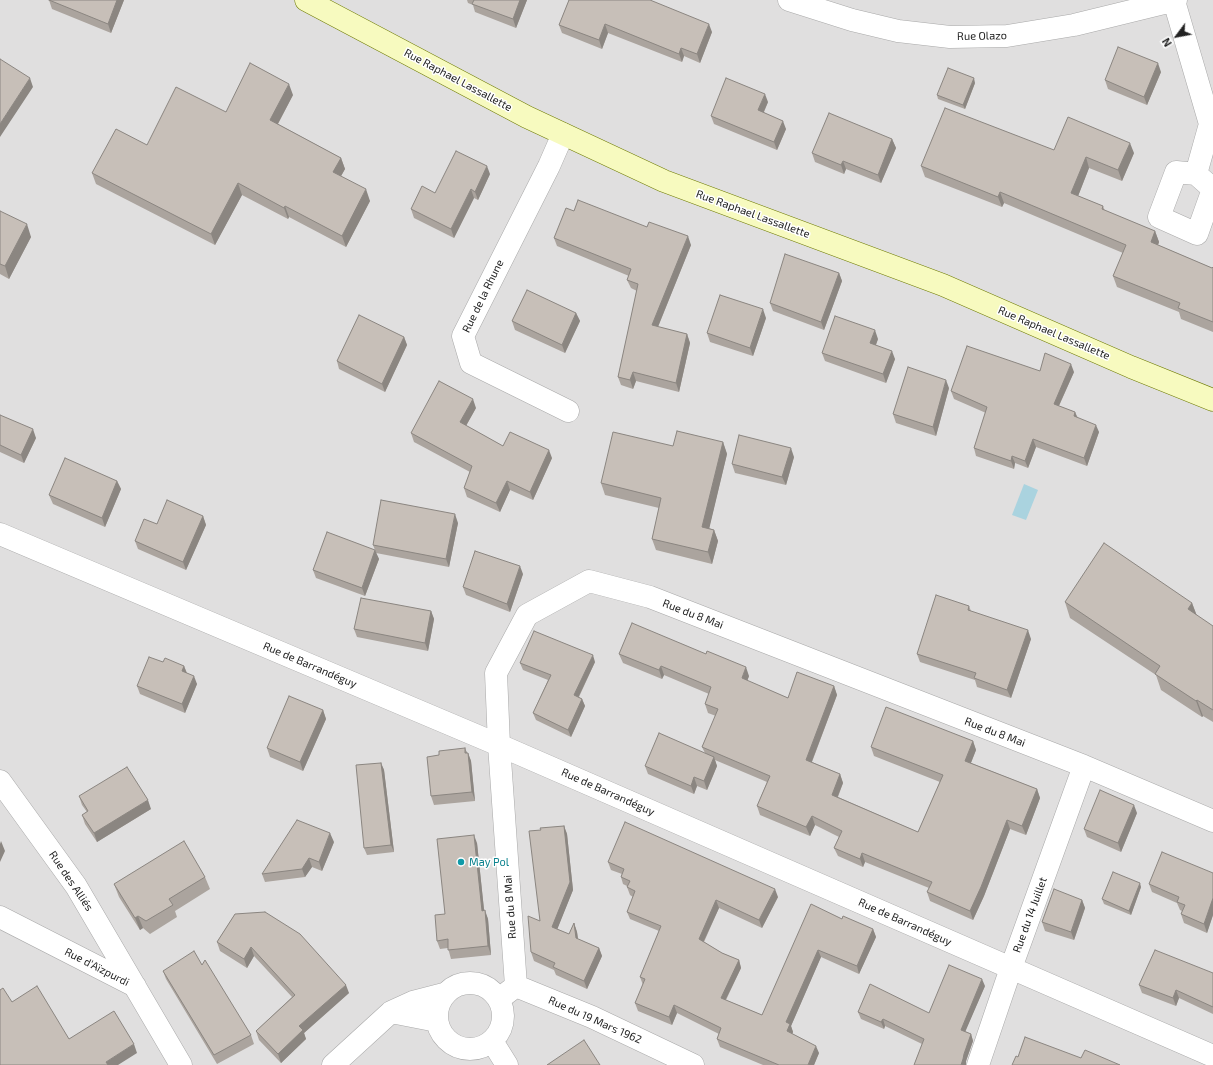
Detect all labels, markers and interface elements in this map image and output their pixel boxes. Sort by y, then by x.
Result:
north arrow [1157,16,1197,56]
street label: Rue Olazo [957,29,1007,43]
text: N [1159,36,1174,49]
street label: Rue Raphael Lassallette [402,46,514,114]
street label: Rue Raphael Lassallette [694,187,812,241]
street label: Rue de la Rhune [460,257,506,335]
street label: Rue Raphael Lassallette [996,303,1112,363]
street label: Rue du 8 Mai [661,596,725,632]
street label: Rue de Barrandéguy [261,639,359,691]
street label: Rue du 8 Mai [963,714,1027,750]
street label: Rue de Barrandéguy [559,766,657,818]
street label: Rue des Alliés [46,849,96,913]
place label: May Pol [469,855,509,869]
marker: May Pol [456,857,466,867]
street label: Rue du 8 Mai [501,875,519,939]
street label: Rue du 14 Juillet [1010,875,1050,955]
street label: Rue de Barrandéguy [856,896,954,948]
street label: Rue d'Aïzpurdi [62,945,132,989]
street label: Rue du 19 Mars 1962 [546,993,644,1047]

